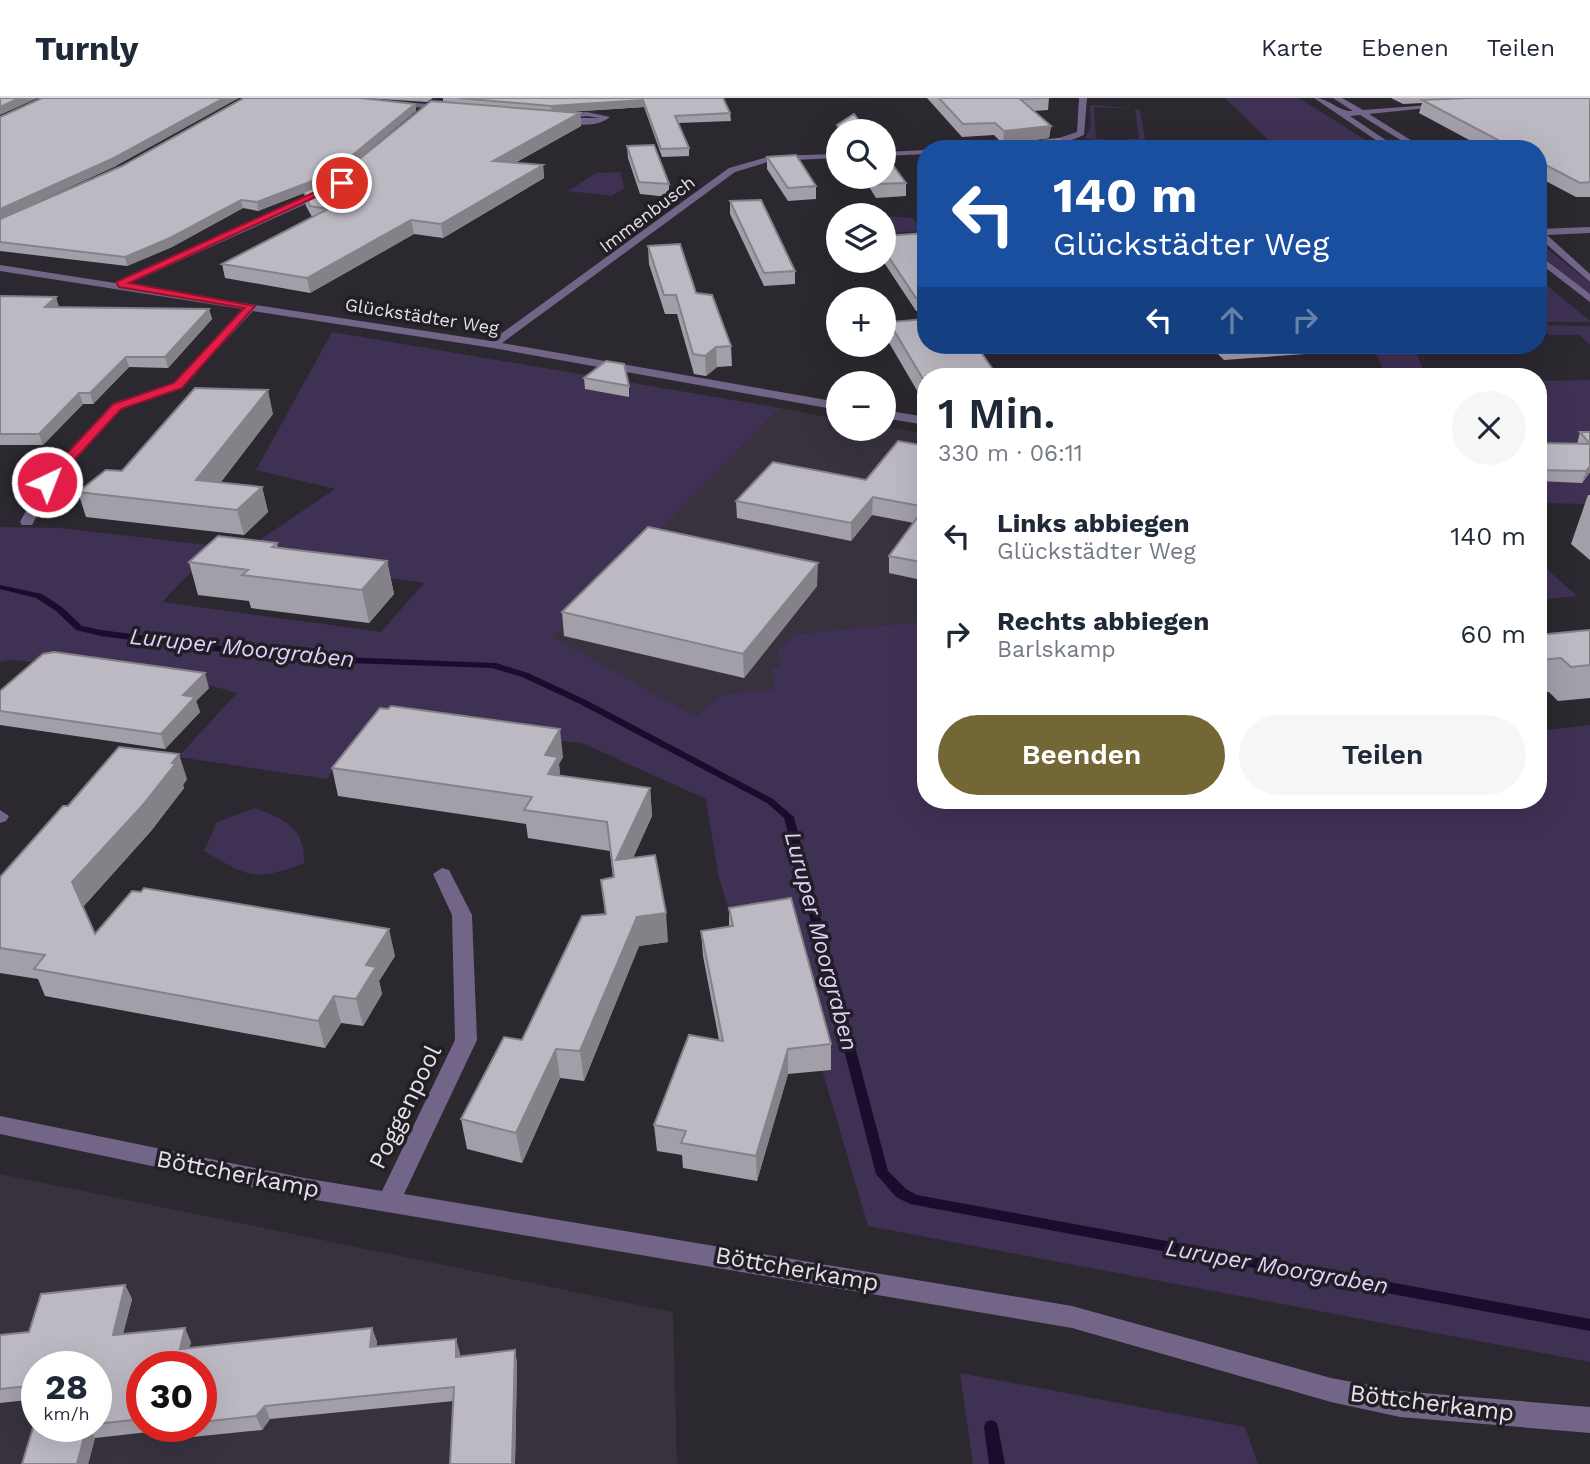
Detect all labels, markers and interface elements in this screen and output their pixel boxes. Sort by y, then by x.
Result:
text: Turnly [35,29,138,68]
text: Karte [1261,34,1323,62]
text: Ebenen [1361,34,1449,62]
text: Teilen [1487,34,1555,62]
map controls [826,119,896,441]
button: search [826,119,896,189]
pin [312,153,372,213]
icon: arrive [323,164,361,202]
text: 140 m [1053,166,1197,224]
icon: left [938,168,1029,259]
street label: Immenbusch [595,171,699,257]
button: layers [826,203,896,273]
text: Glückstädter Weg [1053,225,1329,263]
button: + [826,287,896,357]
street label: Glückstädter Weg [344,293,501,339]
icon: left [1140,301,1178,339]
icon: ahead [1213,301,1251,339]
icon: right [1286,301,1324,339]
button: − [826,371,896,441]
text: 1 Min. [938,389,1055,438]
button: close [1452,391,1526,465]
text: 330 m · 06:11 [938,440,1083,467]
position arrow [10,445,84,519]
text: Links abbiegen [997,508,1190,538]
icon: left [938,517,976,555]
text: 140 m [1450,521,1526,551]
text: Glückstädter Weg [997,538,1196,565]
text: Rechts abbiegen [997,606,1209,636]
icon: right [938,615,976,653]
text: 60 m [1460,619,1526,649]
water label: Luruper Moorgraben [128,623,356,673]
text: Barlskamp [997,636,1116,663]
button: Beenden [938,715,1225,795]
button: Teilen [1239,715,1526,795]
water label: Luruper Moorgraben [779,828,863,1054]
street label: Poggenpool [363,1040,447,1173]
street label: Böttcherkamp [154,1144,322,1204]
water label: Luruper Moorgraben [1163,1234,1391,1300]
street label: Böttcherkamp [713,1241,881,1297]
speed limit sign: 30 [126,1351,217,1442]
text: 28 [45,1366,88,1408]
street label: Böttcherkamp [1348,1379,1516,1427]
text: km/h [43,1403,90,1424]

